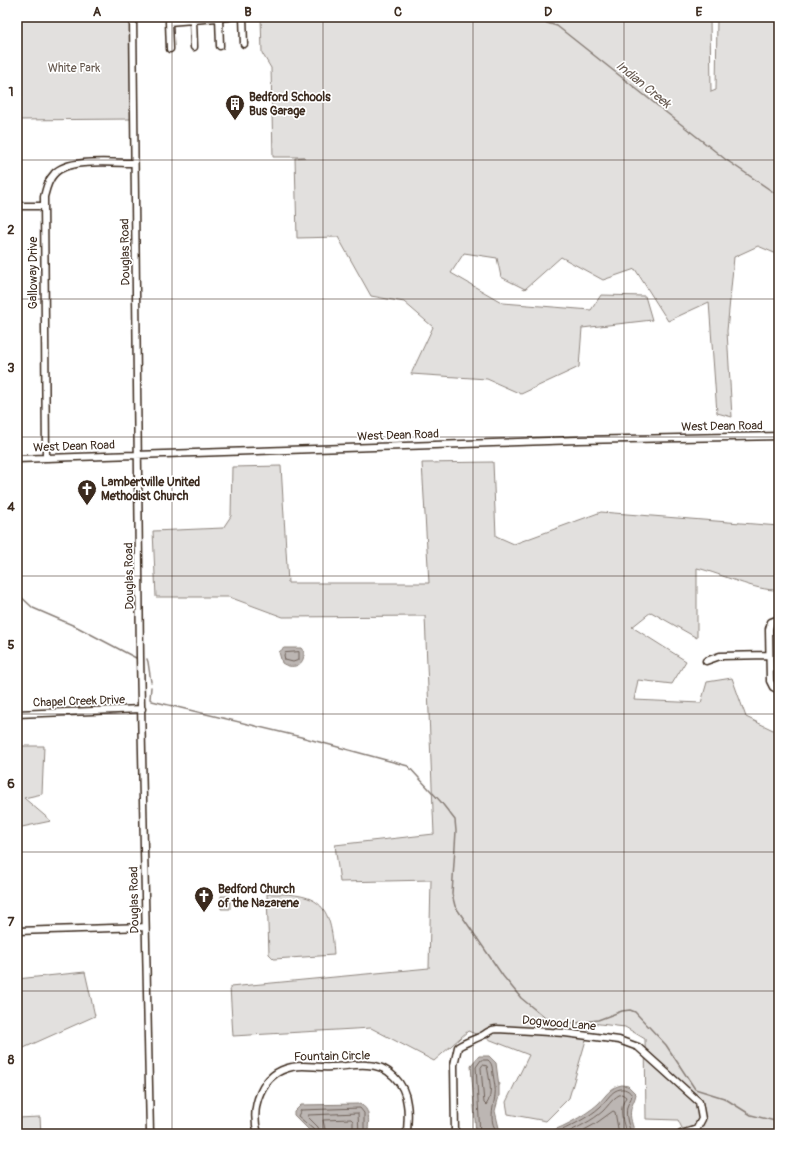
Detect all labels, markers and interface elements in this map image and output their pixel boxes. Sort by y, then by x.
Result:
text: A [93,4,102,20]
text: B [244,4,252,20]
text: C [394,4,402,20]
text: D [544,4,552,20]
text: E [696,4,703,20]
water label: Indian Creek [613,58,675,113]
park label: White Park [48,61,100,76]
text: 1 [8,84,14,100]
place label: Bedford Schools Bus Garage [249,90,331,119]
building icon: Bedford Schools Bus Garage [224,93,246,121]
street label: Douglas Road [117,218,134,286]
text: 2 [7,222,15,238]
street label: Galloway Drive [26,237,41,309]
text: 3 [7,360,15,376]
street label: West Dean Road [681,418,763,435]
street label: West Dean Road [357,427,439,444]
street label: West Dean Road [33,438,115,455]
place label: Lambertville United Methodist Church [101,475,200,504]
church icon: Lambertville United Methodist Church [76,478,98,506]
text: 4 [7,499,15,515]
street label: Douglas Road [121,542,138,610]
text: 5 [7,637,15,653]
street label: Chapel Creek Drive [33,692,125,711]
text: 6 [7,776,15,792]
street label: Douglas Road [126,866,143,934]
place label: Bedford Church of the Nazarene [217,882,300,911]
church icon: Bedford Church of the Nazarene [193,885,215,913]
text: 7 [8,914,15,930]
street label: Dogwood Lane [521,1013,597,1034]
street label: Fountain Circle [294,1048,370,1065]
text: 8 [8,1052,15,1068]

